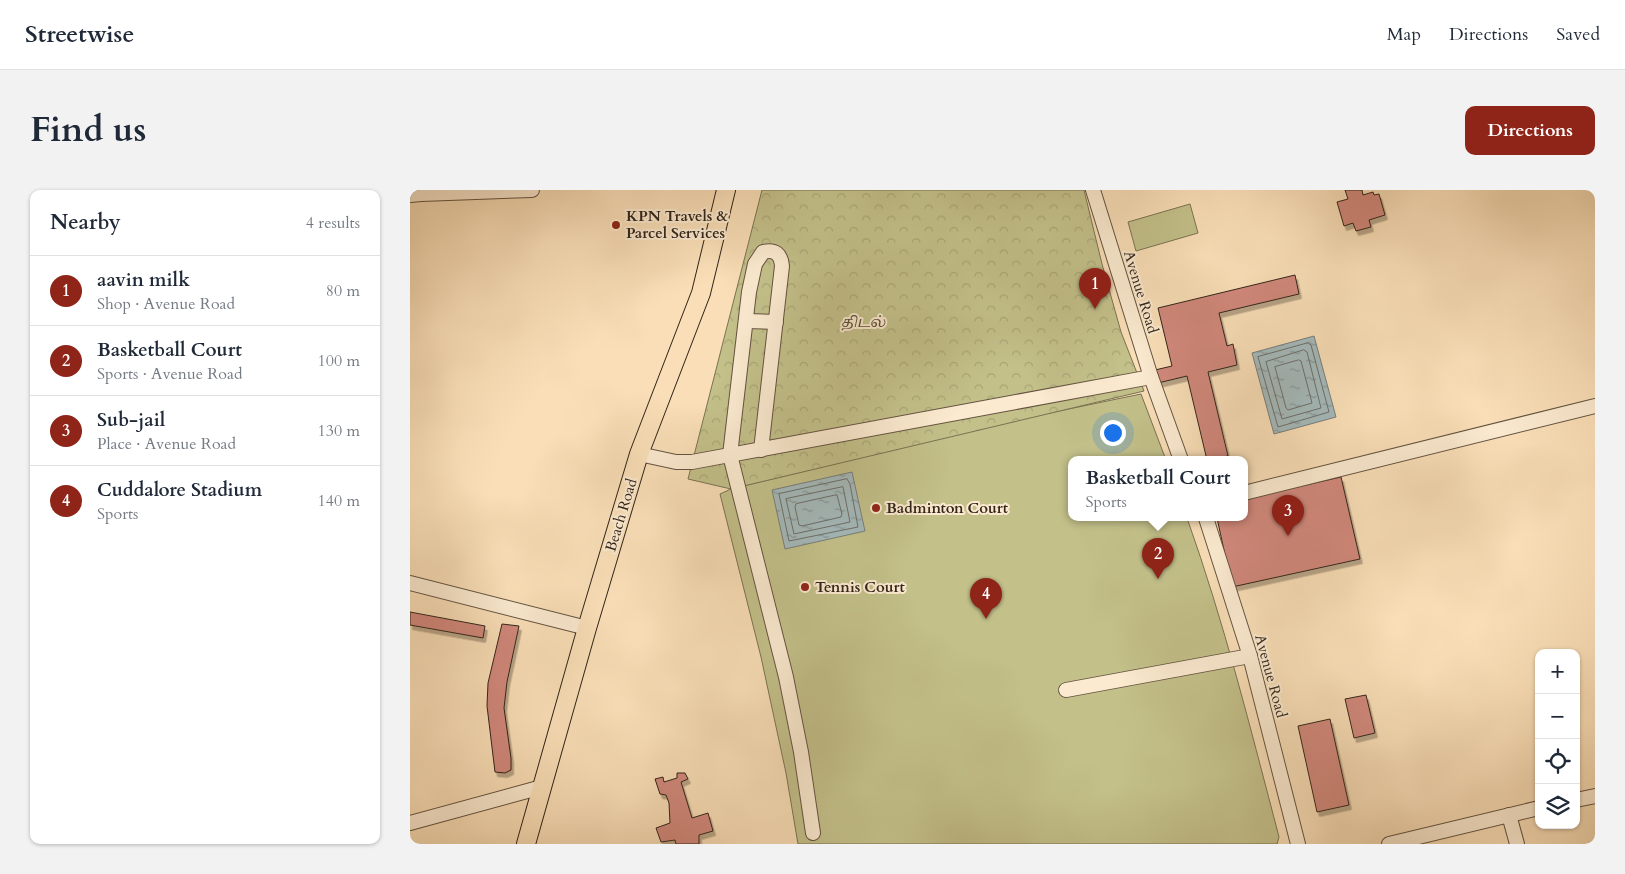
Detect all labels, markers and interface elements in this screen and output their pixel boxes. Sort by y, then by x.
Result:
text: Streetwise [25,18,134,51]
text: Map [1387,22,1421,47]
text: Directions [1449,22,1528,47]
text: Saved [1556,22,1600,47]
text: Find us [30,106,146,154]
button: Directions [1465,106,1595,155]
place label: KPN Travels & Parcel Services [626,206,728,243]
text: Nearby [50,208,121,237]
text: 4 results [306,212,360,234]
marker: KPN Travels & Parcel Services [610,219,622,231]
street label: Avenue Road [1119,248,1163,336]
text: aavin milk [97,267,190,293]
pin: 1 [1079,268,1111,309]
text: 1 [62,280,70,302]
text: 80 m [326,280,360,302]
text: Shop · Avenue Road [97,293,235,315]
park label: திடல் [841,312,886,332]
text: Basketball Court [97,337,242,363]
text: 2 [62,350,70,372]
text: 100 m [318,350,360,372]
text: Sports · Avenue Road [97,363,242,385]
text: Sub-jail [97,407,165,433]
text: 3 [62,420,70,442]
text: 130 m [318,420,360,442]
your location [1100,420,1126,446]
text: Place · Avenue Road [97,433,236,455]
popup [1068,456,1248,521]
text: Basketball Court [1085,465,1231,491]
street label: Beach Road [600,476,642,554]
text: Cuddalore Stadium [97,477,262,503]
text: 4 [62,490,70,512]
text: 140 m [318,490,360,512]
text: Sports [1085,491,1127,513]
pin: 3 [1272,495,1304,536]
place label: Badminton Court [886,498,1009,518]
marker: Badminton Court [870,502,882,514]
text: Sports [97,503,138,525]
pin: 2 [1142,538,1174,579]
place label: Tennis Court [815,577,906,597]
pin: 4 [970,578,1002,619]
marker: Tennis Court [799,581,811,593]
street label: Avenue Road [1250,632,1292,720]
map controls [1535,649,1580,829]
button: + [1535,649,1580,694]
button: − [1535,694,1580,739]
button: locate [1535,739,1580,784]
button: layers [1535,784,1580,829]

